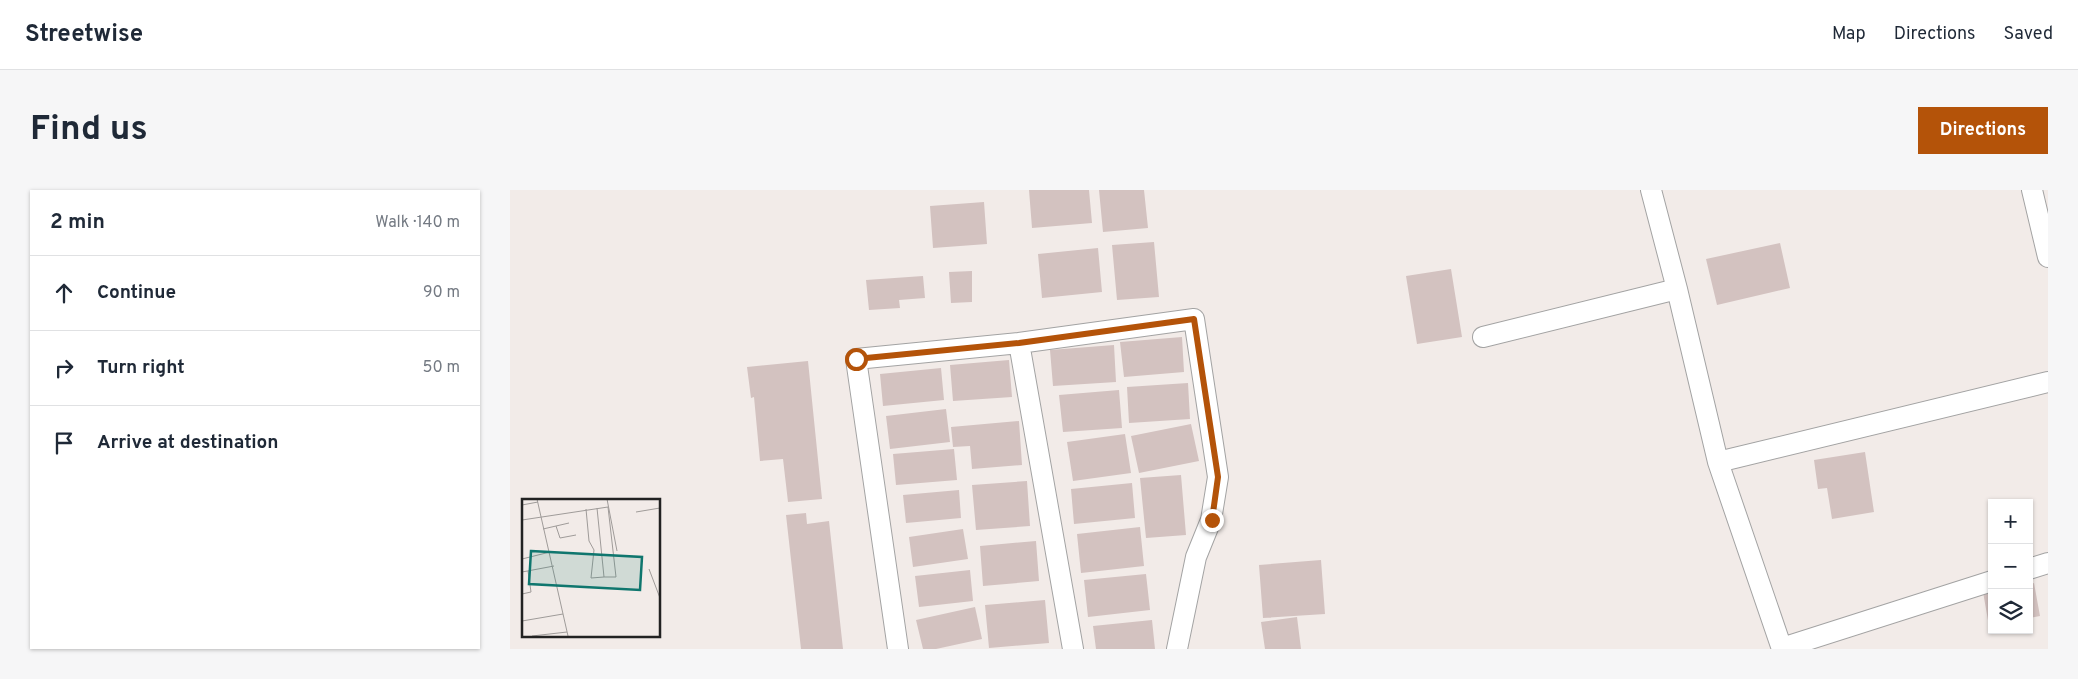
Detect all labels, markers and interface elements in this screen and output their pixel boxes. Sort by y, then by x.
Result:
text: Streetwise [25,20,143,50]
text: Map [1832,23,1866,46]
text: Directions [1894,23,1976,46]
text: Saved [2004,23,2053,46]
button: Directions [1918,107,2048,154]
text: Find us [30,108,148,152]
text: 2 min [50,209,105,236]
text: Walk · 140 m [375,213,460,233]
icon: ahead [50,279,78,307]
text: Continue [97,281,176,305]
text: 90 m [423,283,460,303]
route start [845,348,868,371]
icon: right [50,354,78,382]
text: Turn right [97,356,185,380]
text: 50 m [423,358,460,378]
icon: arrive [50,429,78,457]
text: Arrive at destination [97,431,278,455]
inset map [522,499,660,637]
map controls [1988,499,2033,634]
button: + [1988,499,2033,544]
route end [1201,509,1224,532]
button: − [1988,544,2033,589]
button: layers [1988,589,2033,634]

